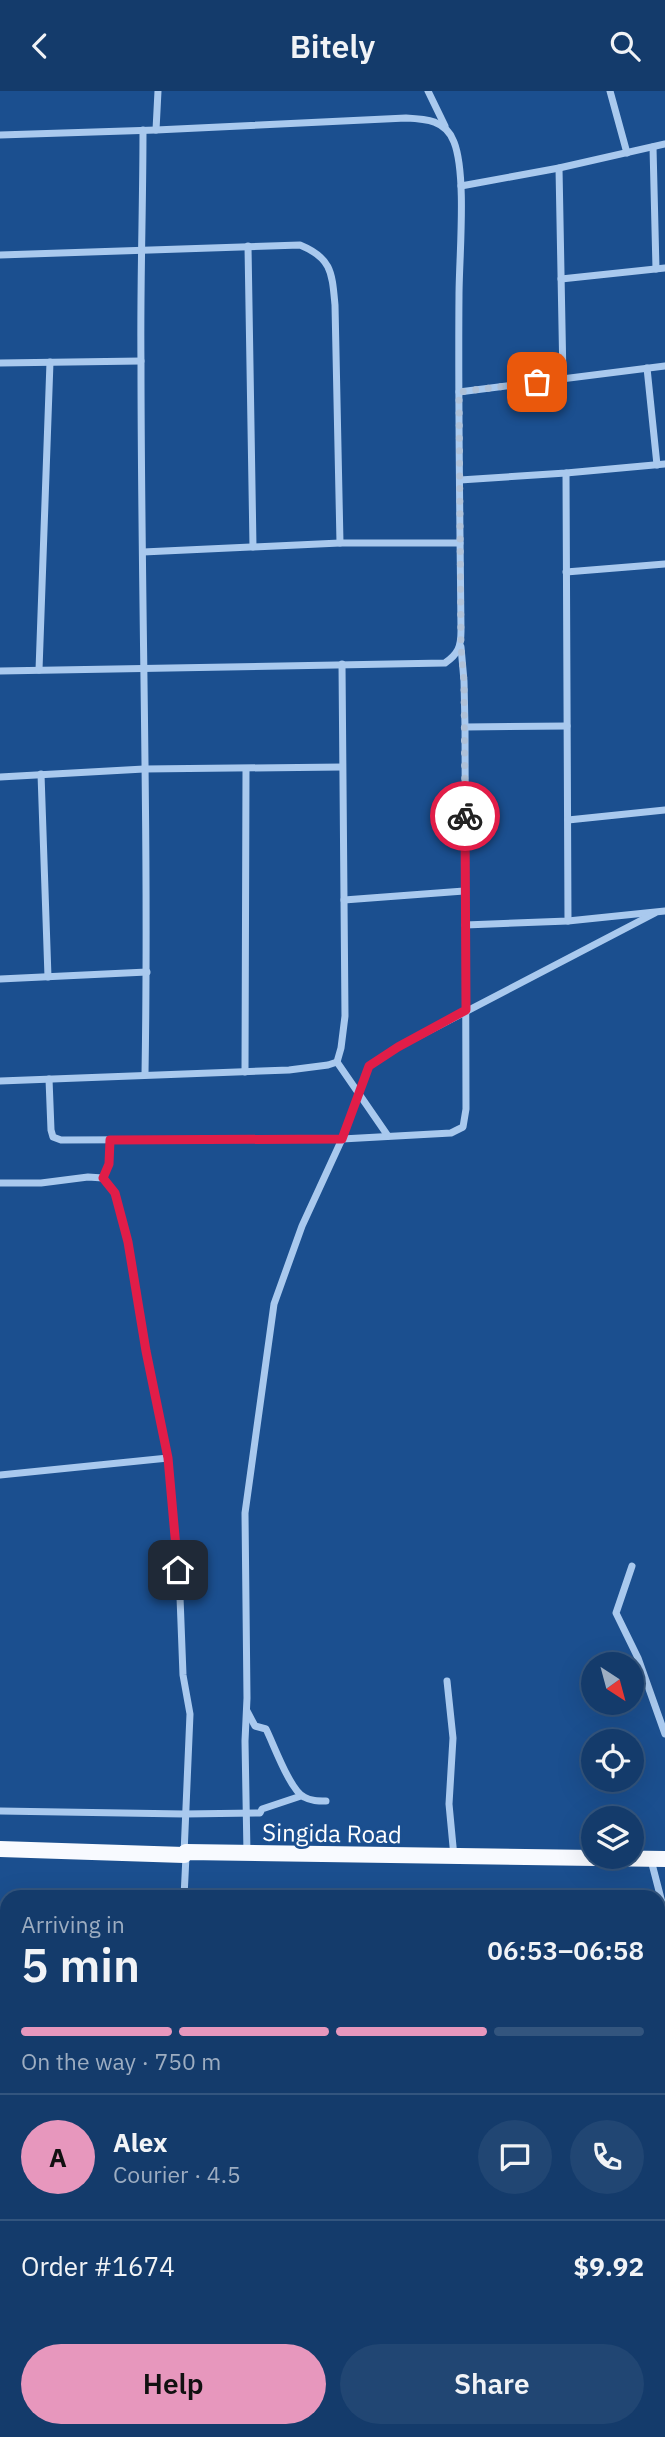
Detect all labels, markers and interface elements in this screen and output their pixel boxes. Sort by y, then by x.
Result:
text: Bitely [290,25,375,67]
icon: back [21,27,59,65]
icon: search [606,27,644,65]
pin [507,352,567,412]
icon: bag [518,363,556,401]
courier [430,781,500,851]
icon: bike [446,797,484,835]
pin [148,1540,208,1600]
icon: home [159,1551,197,1589]
north arrow [581,1652,644,1715]
map controls [581,1652,644,1869]
button: locate [581,1729,644,1792]
button: layers [581,1806,644,1869]
street label: Singida Road [262,1816,402,1850]
text: Arriving in [21,1909,125,1939]
text: 06:53–06:58 [487,1933,644,1967]
text: 5 min [21,1935,140,1995]
text: On the way · 750 m [21,2046,221,2076]
button: chat [478,2120,552,2194]
button: phone [570,2120,644,2194]
text: Alex [113,2125,167,2159]
text: A [49,2140,67,2174]
text: Courier · 4.5 [113,2159,241,2189]
text: Order #1674 [21,2249,175,2283]
text: $9.92 [574,2249,644,2283]
button: Help [21,2344,326,2424]
button: Share [340,2344,644,2424]

